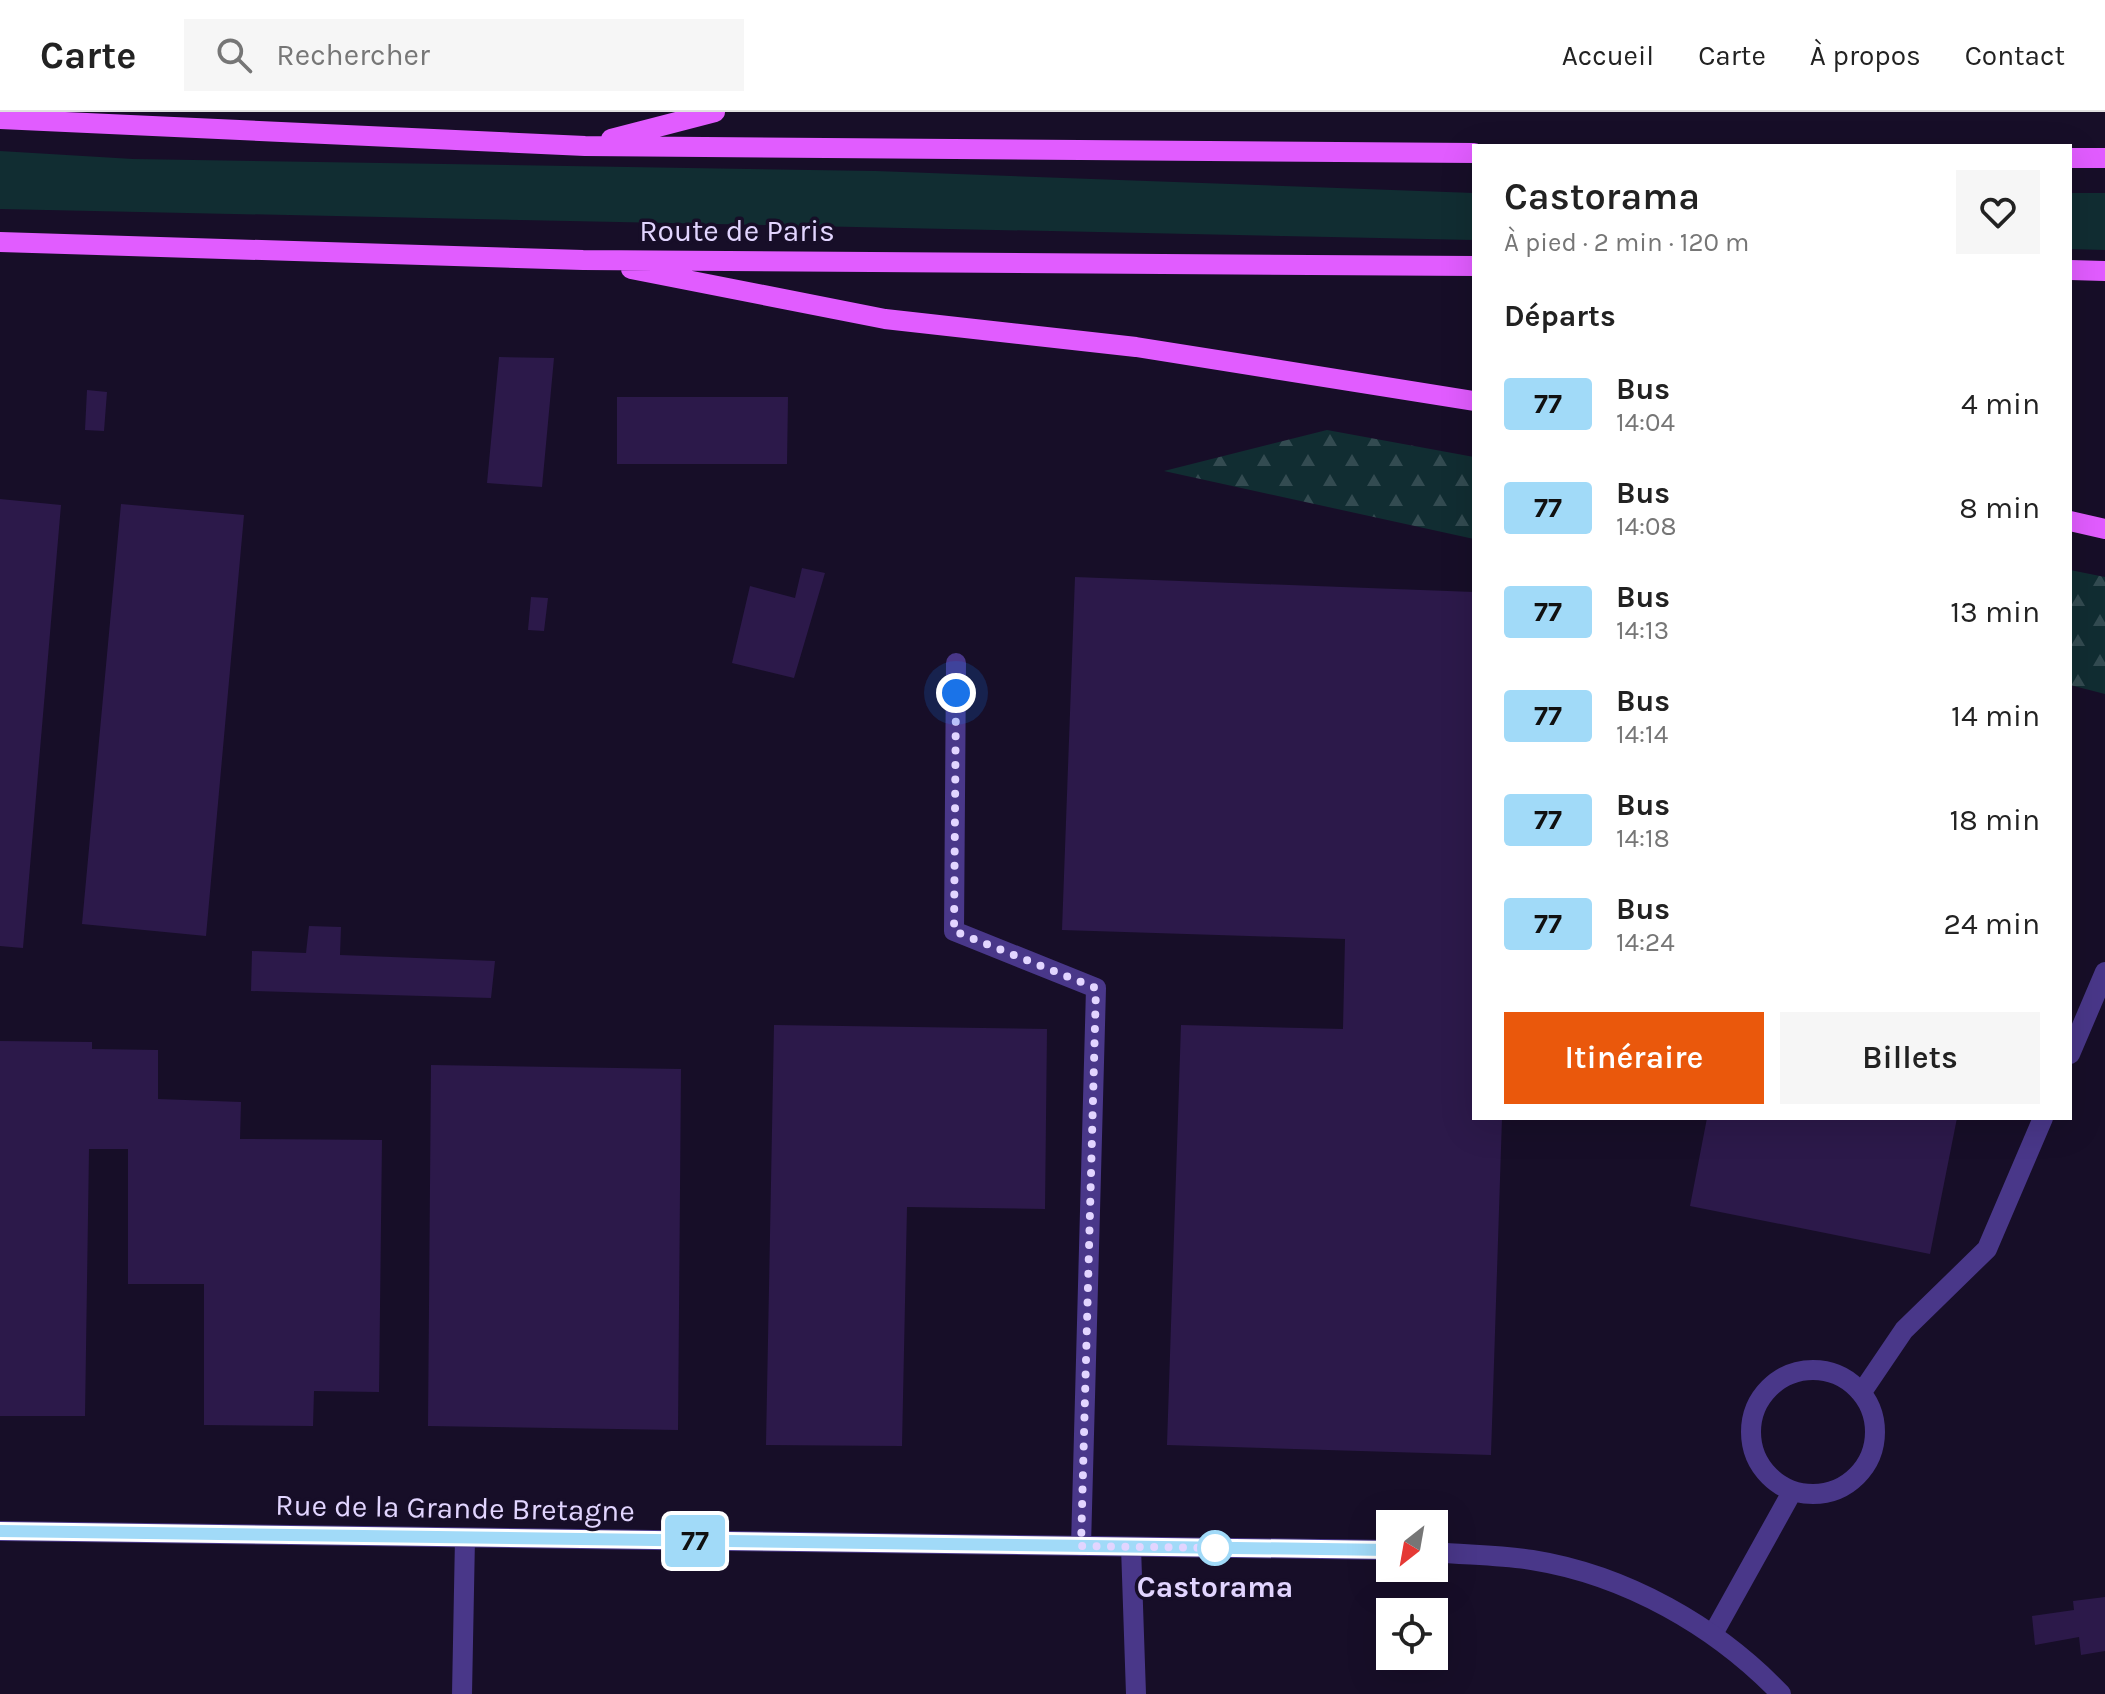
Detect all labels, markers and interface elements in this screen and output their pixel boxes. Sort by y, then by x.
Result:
search box [184,19,744,91]
text: Carte [40,33,136,78]
icon: search [212,33,256,77]
text: Rechercher [276,37,430,73]
text: Accueil [1562,39,1654,72]
text: Carte [1698,39,1766,72]
text: À propos [1810,39,1921,72]
text: Contact [1965,39,2065,72]
button: heart [1956,170,2040,254]
text: Castorama [1504,174,1700,219]
street label: Route de Paris [639,213,835,249]
text: À pied · 2 min · 120 m [1504,227,1749,258]
text: Départs [1504,298,1616,334]
text: Bus [1616,371,1670,407]
text: 4 min [1961,386,2040,422]
text: 77 [1534,387,1562,420]
text: 14:04 [1616,407,1675,438]
text: Bus [1616,475,1670,511]
text: 8 min [1959,490,2040,526]
text: 77 [1534,491,1562,524]
text: 14:08 [1616,511,1677,542]
text: Bus [1616,579,1670,615]
text: 13 min [1950,594,2040,630]
text: 77 [1534,595,1562,628]
text: 14:13 [1616,615,1669,646]
your location [936,673,976,713]
text: Bus [1616,683,1670,719]
text: 14 min [1951,698,2040,734]
text: 77 [1534,699,1562,732]
text: 14:14 [1616,719,1668,750]
text: Bus [1616,787,1670,823]
text: 18 min [1949,802,2040,838]
text: 77 [1534,803,1562,836]
text: 14:18 [1616,823,1670,854]
text: Bus [1616,891,1670,927]
text: 24 min [1944,906,2040,942]
text: 77 [1534,907,1562,940]
text: 14:24 [1616,927,1675,958]
button: Itinéraire [1504,1012,1764,1104]
button: Billets [1780,1012,2040,1104]
street label: Rue de la Grande Bretagne [275,1487,635,1529]
north arrow [1376,1510,1448,1582]
map controls [1376,1510,1448,1670]
line badge: 77 [659,1515,731,1567]
text: 77 [681,1524,709,1557]
marker: Castorama [1198,1531,1232,1565]
place label: Castorama [1137,1569,1293,1605]
button: locate [1376,1598,1448,1670]

